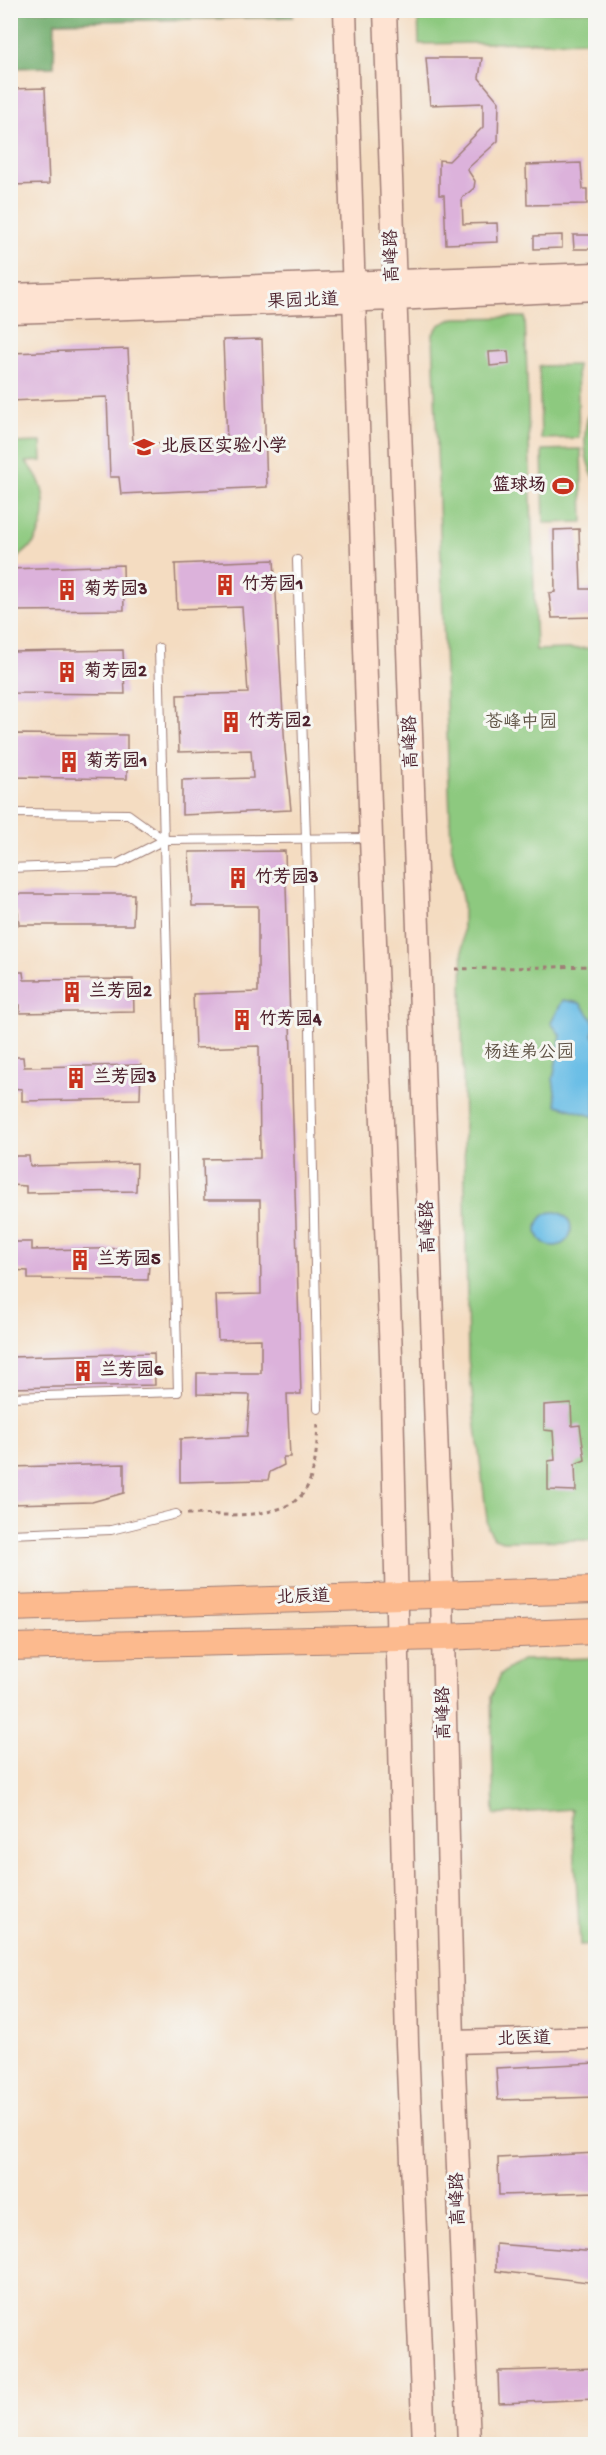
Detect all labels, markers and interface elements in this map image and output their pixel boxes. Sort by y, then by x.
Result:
street label: 高峰路 [381,229,404,283]
street label: 果园北道 [267,289,339,314]
school or university icon: 北辰区实验小学 [132,435,156,459]
place label: 北辰区实验小学 [161,436,287,458]
sports icon: 篮球场 [551,474,575,498]
place label: 篮球场 [492,475,546,497]
building icon: 竹芳园1 [213,573,237,597]
place label: 竹芳园1 [242,574,303,596]
building icon: 菊芳园3 [55,578,79,602]
place label: 菊芳园3 [84,579,147,601]
building icon: 菊芳园2 [55,660,79,684]
place label: 菊芳园2 [84,661,147,683]
building icon: 竹芳园2 [219,710,243,734]
place label: 竹芳园2 [248,711,311,733]
park label: 苍峰中园 [485,712,557,734]
street label: 高峰路 [400,715,423,769]
building icon: 菊芳园1 [57,750,81,774]
place label: 菊芳园1 [86,751,147,773]
building icon: 竹芳园3 [226,866,250,890]
place label: 竹芳园3 [255,867,318,889]
building icon: 兰芳园2 [60,980,84,1004]
place label: 兰芳园2 [89,981,152,1003]
building icon: 竹芳园4 [230,1008,254,1032]
place label: 竹芳园4 [259,1009,322,1031]
park label: 杨连弟公园 [484,1042,574,1064]
building icon: 兰芳园3 [64,1066,88,1090]
place label: 兰芳园3 [93,1067,156,1089]
street label: 高峰路 [417,1200,440,1254]
building icon: 兰芳园5 [68,1248,92,1272]
place label: 兰芳园5 [97,1249,161,1271]
building icon: 兰芳园6 [71,1359,95,1383]
place label: 兰芳园6 [100,1360,164,1382]
street label: 北辰道 [276,1586,330,1609]
street label: 高峰路 [433,1686,456,1740]
street label: 北医道 [497,2028,551,2051]
street label: 高峰路 [447,2172,470,2226]

